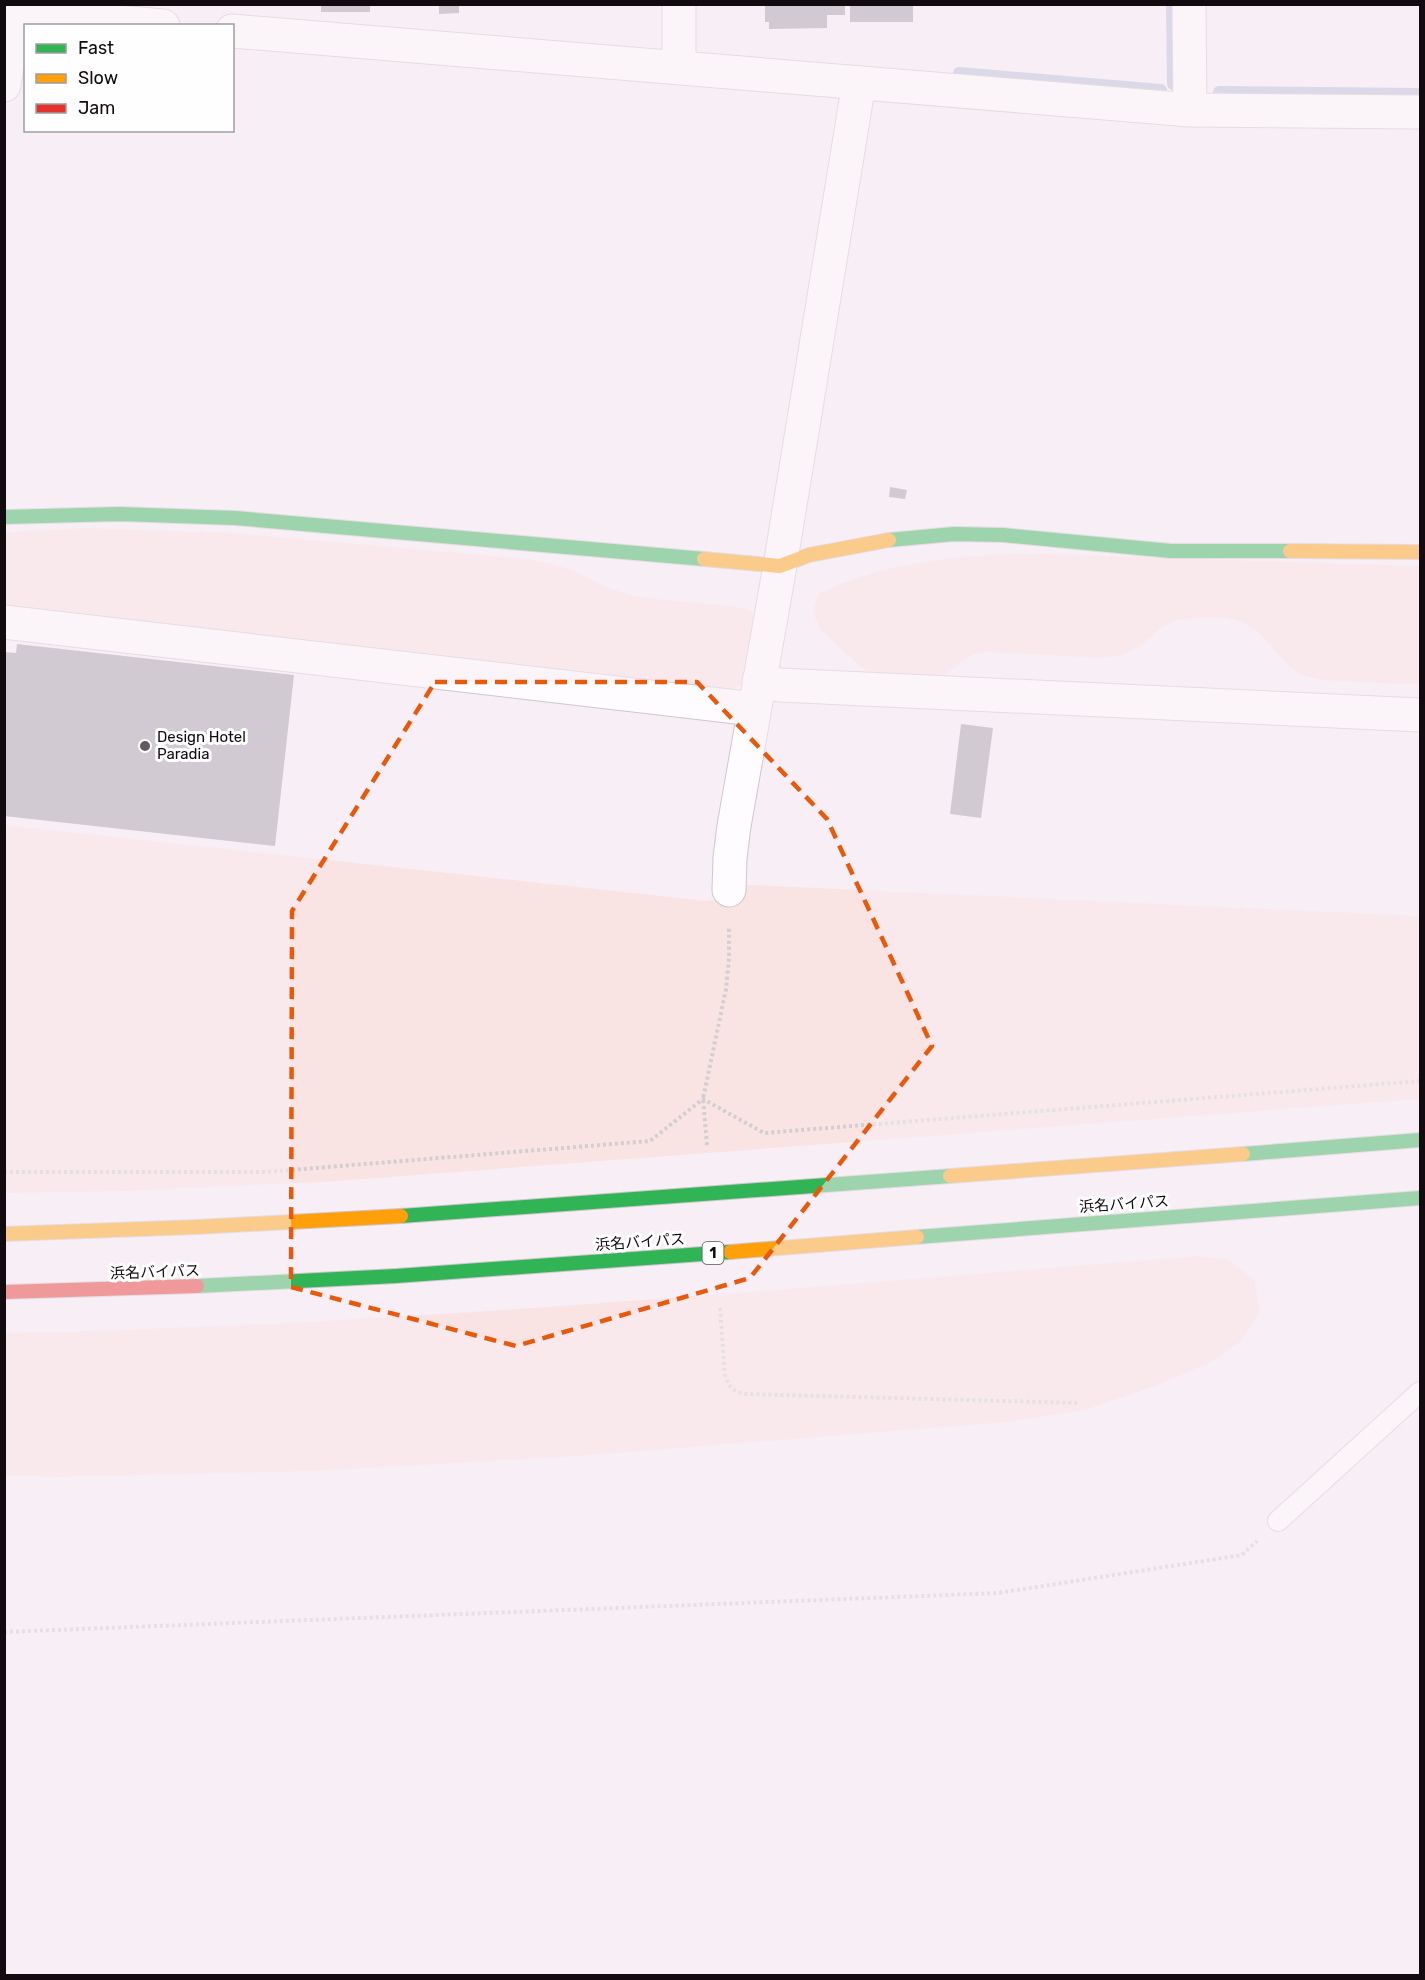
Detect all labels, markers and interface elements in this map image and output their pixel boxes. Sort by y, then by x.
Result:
legend [24,24,234,132]
text: Fast [78,37,114,59]
text: Slow [78,67,118,89]
text: Jam [78,97,115,119]
place label: Design Hotel Paradia [157,728,246,763]
marker: Design Hotel Paradia [138,739,152,753]
street label: 浜名バイパス [1079,1192,1169,1216]
street label: 浜名バイパス [595,1230,685,1254]
road number: 1 [702,1242,724,1264]
street label: 浜名バイパス [110,1261,200,1283]

